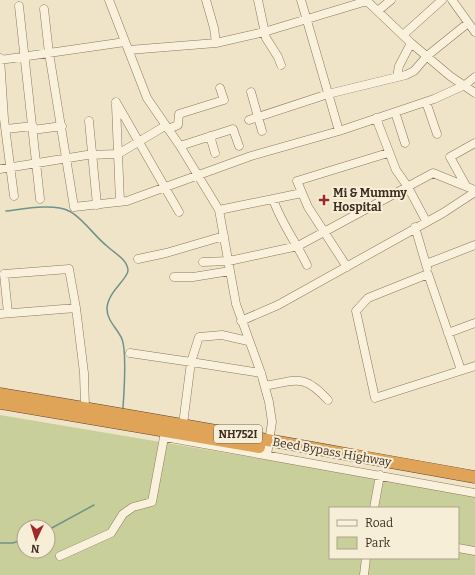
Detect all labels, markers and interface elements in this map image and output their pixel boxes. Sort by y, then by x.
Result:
place label: Mi & Mummy Hospital [333,186,407,214]
marker: Mi & Mummy Hospital [318,194,330,206]
road number: NH752I [214,425,262,443]
street label: Beed Bypass Highway [272,435,393,469]
legend [329,507,459,559]
text: Road [365,516,393,530]
north arrow [16,519,56,559]
text: Park [365,536,391,550]
text: N [30,542,40,555]

